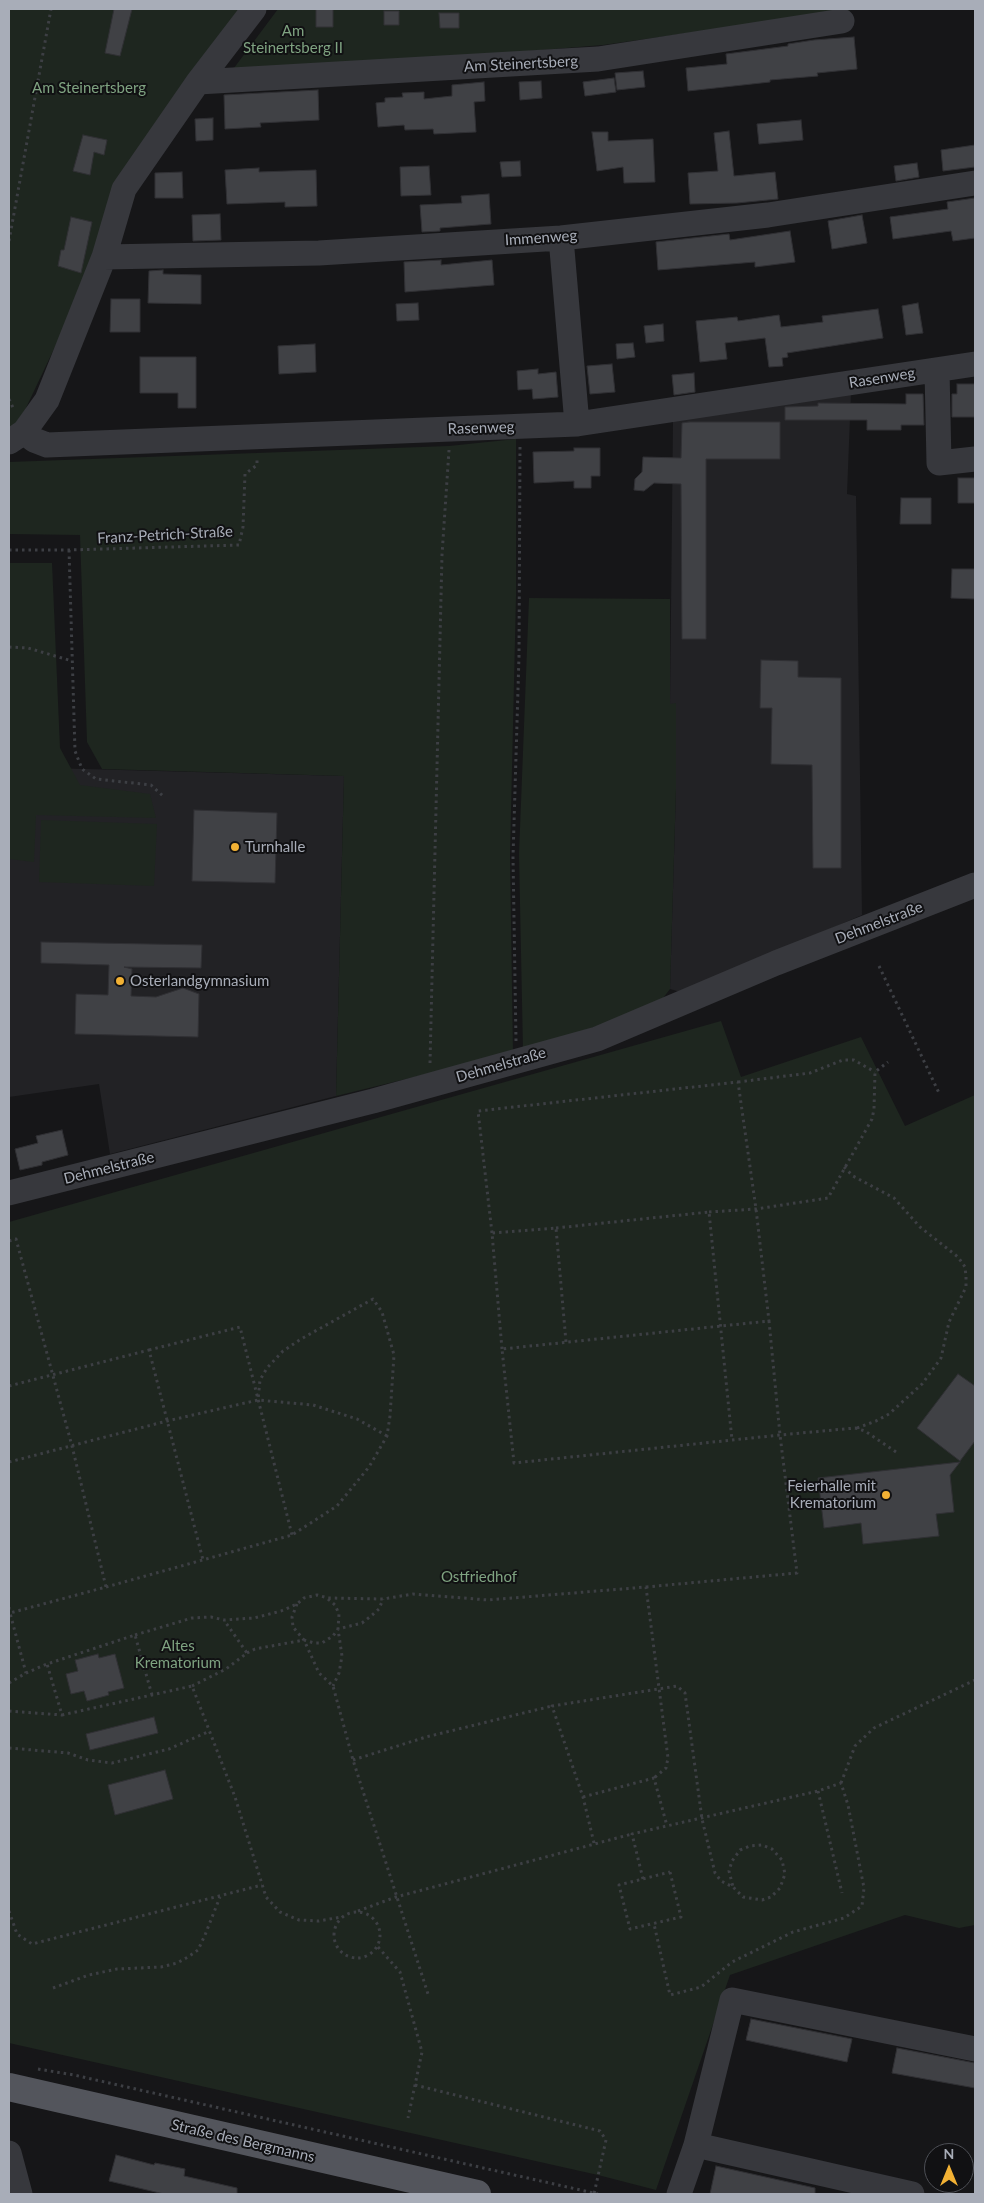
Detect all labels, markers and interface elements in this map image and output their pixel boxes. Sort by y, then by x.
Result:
park label: Am Steinertsberg II [243,22,343,57]
street label: Am Steinertsberg [464,52,578,76]
park label: Am Steinertsberg [32,79,146,97]
street label: Immenweg [504,226,578,250]
street label: Rasenweg [848,364,916,392]
street label: Rasenweg [447,418,515,438]
street label: Franz-Petrich-Straße [97,522,233,548]
place label: Turnhalle [245,838,305,856]
marker: Turnhalle [229,841,241,853]
street label: Dehmelstraße [833,898,925,948]
place label: Osterlandgymnasium [130,972,269,990]
marker: Osterlandgymnasium [114,975,126,987]
street label: Dehmelstraße [454,1044,548,1086]
street label: Dehmelstraße [62,1148,156,1188]
place label: Feierhalle mit Krematorium [787,1477,876,1512]
marker: Feierhalle mit Krematorium [880,1489,892,1501]
park label: Ostfriedhof [441,1568,517,1586]
park label: Altes Krematorium [135,1637,221,1672]
street label: Straße des Bergmanns [170,2116,316,2166]
north arrow [924,2143,974,2193]
text: N [944,2145,954,2162]

